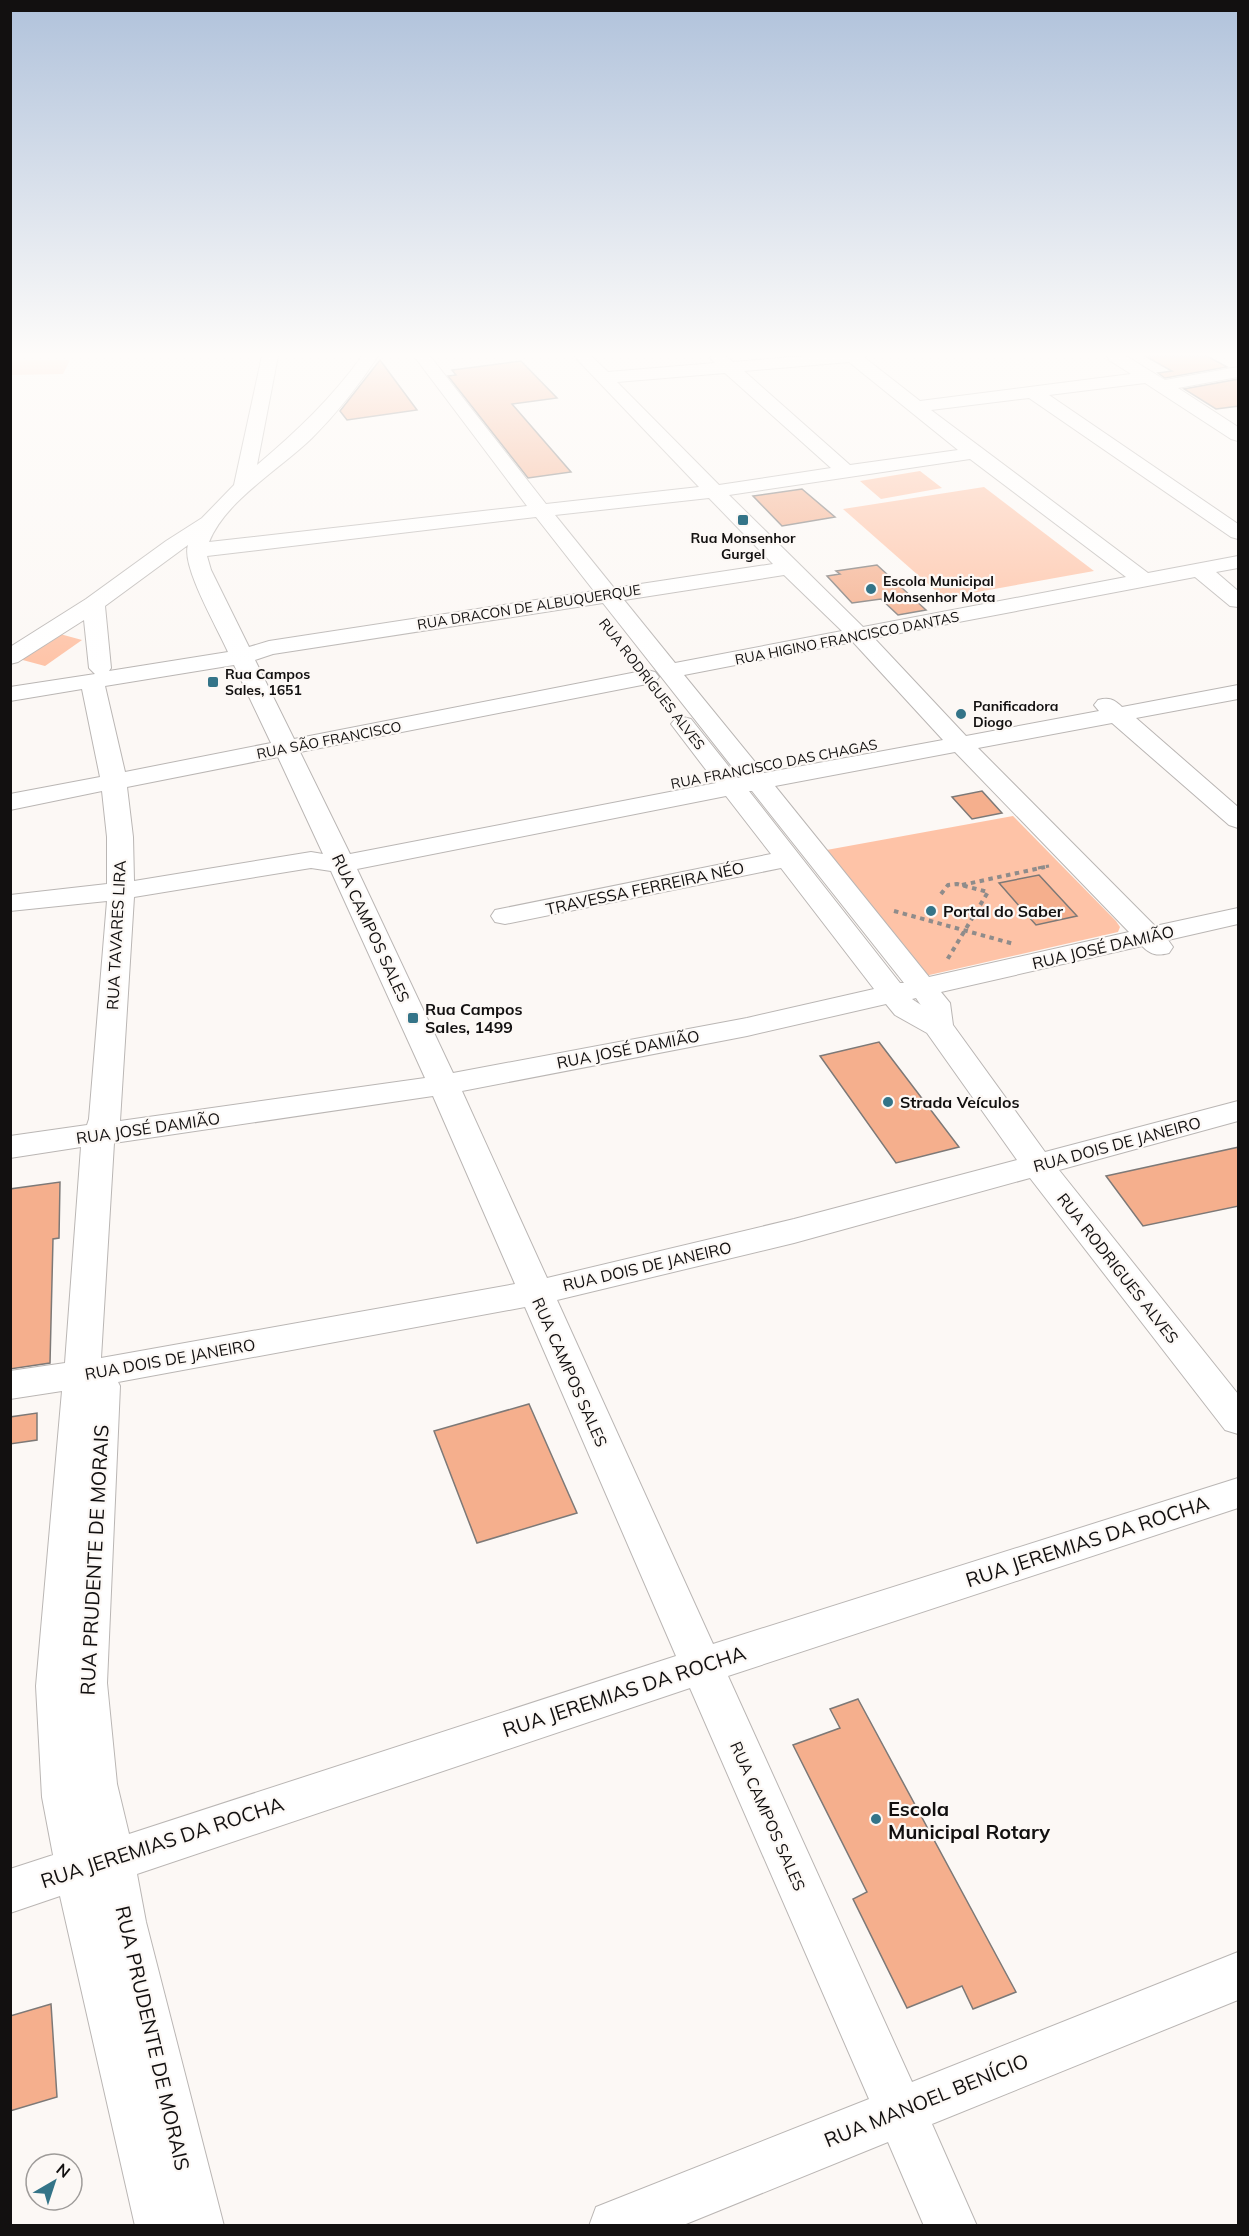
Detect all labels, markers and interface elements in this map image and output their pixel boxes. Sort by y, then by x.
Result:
marker: Rua Monsenhor Gurgel [736,513,750,527]
place label: Rua Monsenhor Gurgel [691,529,796,563]
place label: Escola Municipal Monsenhor Mota [883,572,996,606]
street label: RUA DRACON DE ALBUQUERQUE [416,580,642,634]
marker: Escola Municipal Monsenhor Mota [864,582,878,596]
street label: RUA HIGINO FRANCISCO DANTAS [733,607,961,669]
street label: RUA RODRIGUES ALVES [595,615,709,754]
place label: Rua Campos Sales, 1651 [225,665,310,699]
marker: Rua Campos Sales, 1651 [206,675,220,689]
place label: Panificadora Diogo [973,697,1058,731]
marker: Panificadora Diogo [954,707,968,721]
street label: RUA SÃO FRANCISCO [255,717,403,763]
street label: RUA FRANCISCO DAS CHAGAS [669,735,879,793]
street label: RUA CAMPOS SALES [328,851,414,1005]
street label: TRAVESSA FERREIRA NÉO [544,857,746,919]
street label: RUA TAVARES LIRA [102,859,130,1010]
place label: Portal do Saber [943,901,1064,921]
marker: Portal do Saber [924,904,938,918]
street label: RUA JOSÉ DAMIÃO [1030,921,1176,973]
place label: Rua Campos Sales, 1499 [425,999,522,1037]
marker: Rua Campos Sales, 1499 [406,1011,420,1025]
street label: RUA JOSÉ DAMIÃO [555,1025,701,1073]
place label: Strada Veículos [900,1092,1019,1112]
marker: Strada Veículos [881,1095,895,1109]
street label: RUA JOSÉ DAMIÃO [75,1108,221,1148]
street label: RUA DOIS DE JANEIRO [1031,1112,1203,1176]
street label: RUA RODRIGUES ALVES [1053,1189,1183,1347]
street label: RUA DOIS DE JANEIRO [561,1237,733,1295]
street label: RUA CAMPOS SALES [528,1294,612,1450]
street label: RUA DOIS DE JANEIRO [83,1334,257,1384]
street label: RUA PRUDENTE DE MORAIS [74,1424,114,1696]
street label: RUA JEREMIAS DA ROCHA [962,1490,1212,1592]
street label: RUA JEREMIAS DA ROCHA [499,1640,749,1742]
street label: RUA CAMPOS SALES [726,1738,810,1894]
street label: RUA JEREMIAS DA ROCHA [37,1791,287,1893]
place label: Escola Municipal Rotary [888,1796,1050,1844]
marker: Escola Municipal Rotary [869,1812,883,1826]
street label: RUA PRUDENTE DE MORAIS [110,1903,196,2173]
street label: RUA MANOEL BENÍCIO [820,2048,1032,2152]
north arrow [24,2152,84,2212]
text: N [52,2159,74,2182]

